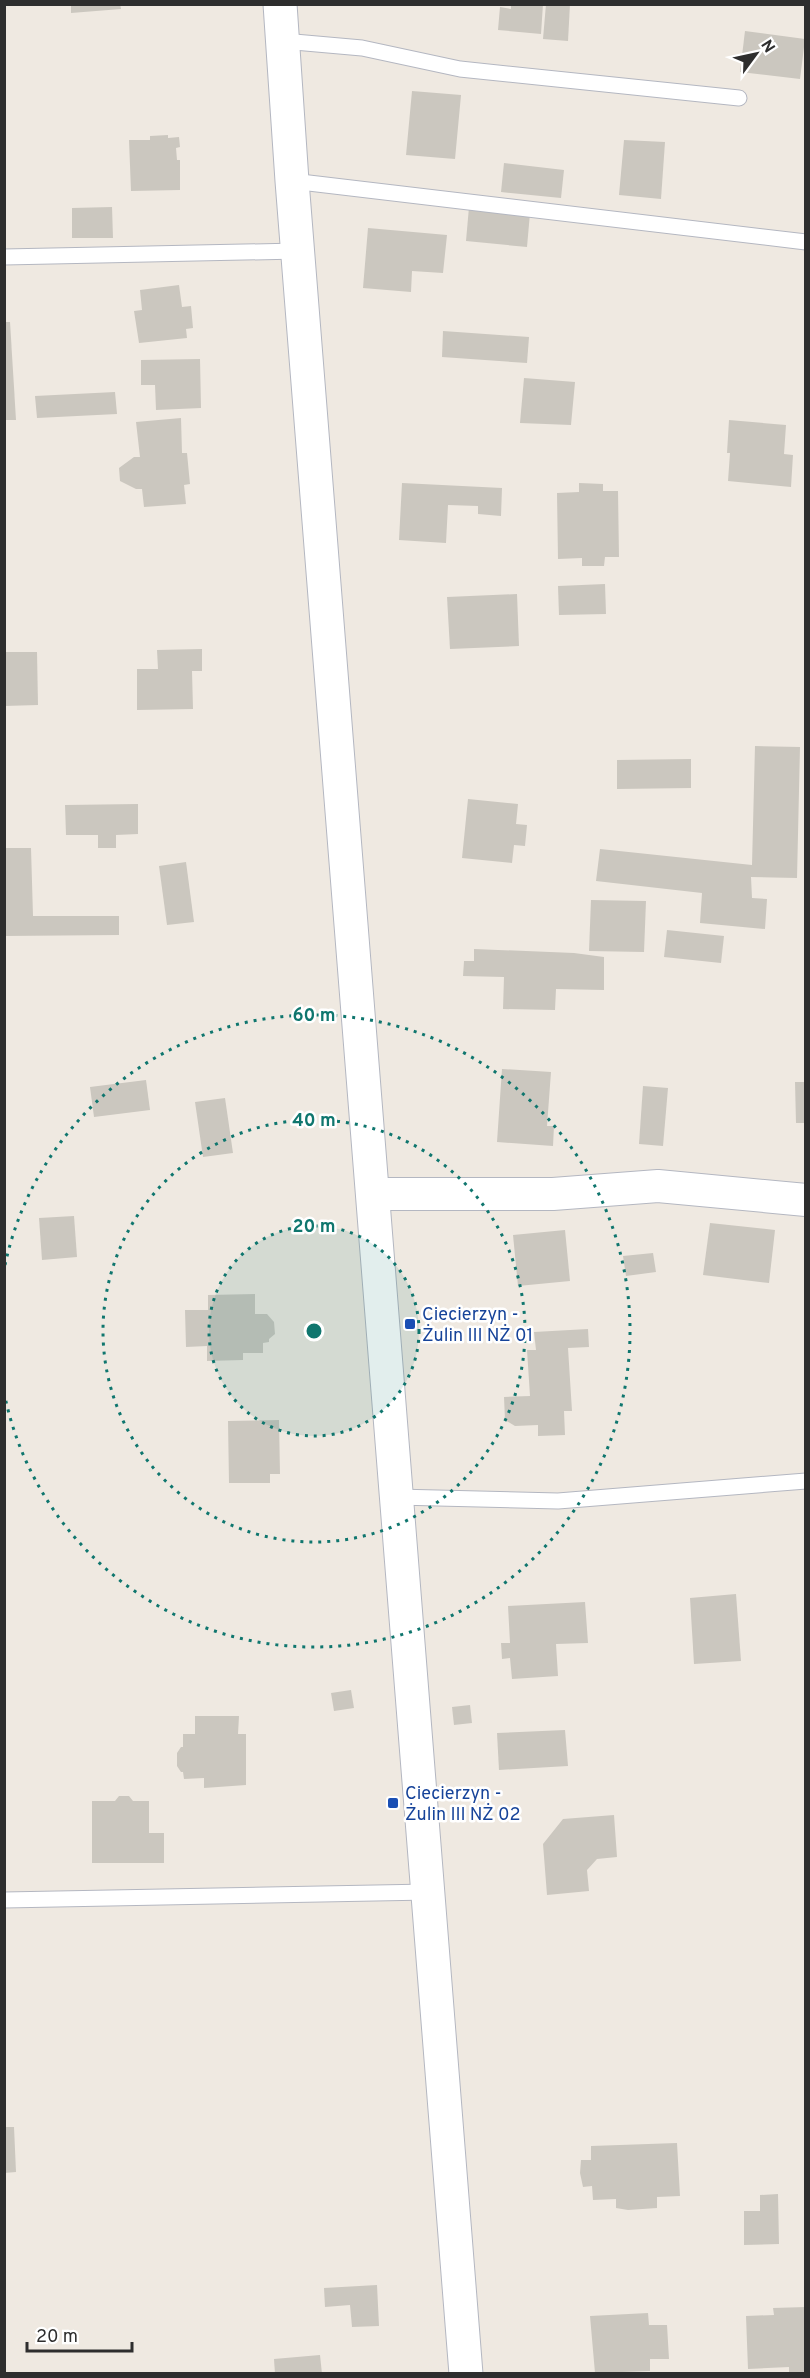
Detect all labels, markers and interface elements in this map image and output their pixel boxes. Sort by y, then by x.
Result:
north arrow [726,24,786,84]
text: N [755,37,778,57]
text: 60 m [292,1005,336,1028]
text: 40 m [292,1110,336,1133]
text: 20 m [292,1216,336,1239]
place label: Ciecierzyn - Żulin III NŻ 01 [422,1304,533,1348]
marker: Ciecierzyn - Żulin III NŻ 01 [403,1317,417,1331]
centre of rings [304,1321,324,1341]
place label: Ciecierzyn - Żulin III NŻ 02 [405,1783,520,1827]
marker: Ciecierzyn - Żulin III NŻ 02 [386,1796,400,1810]
scale bar [27,2315,132,2353]
text: 20 m [36,2326,78,2349]

